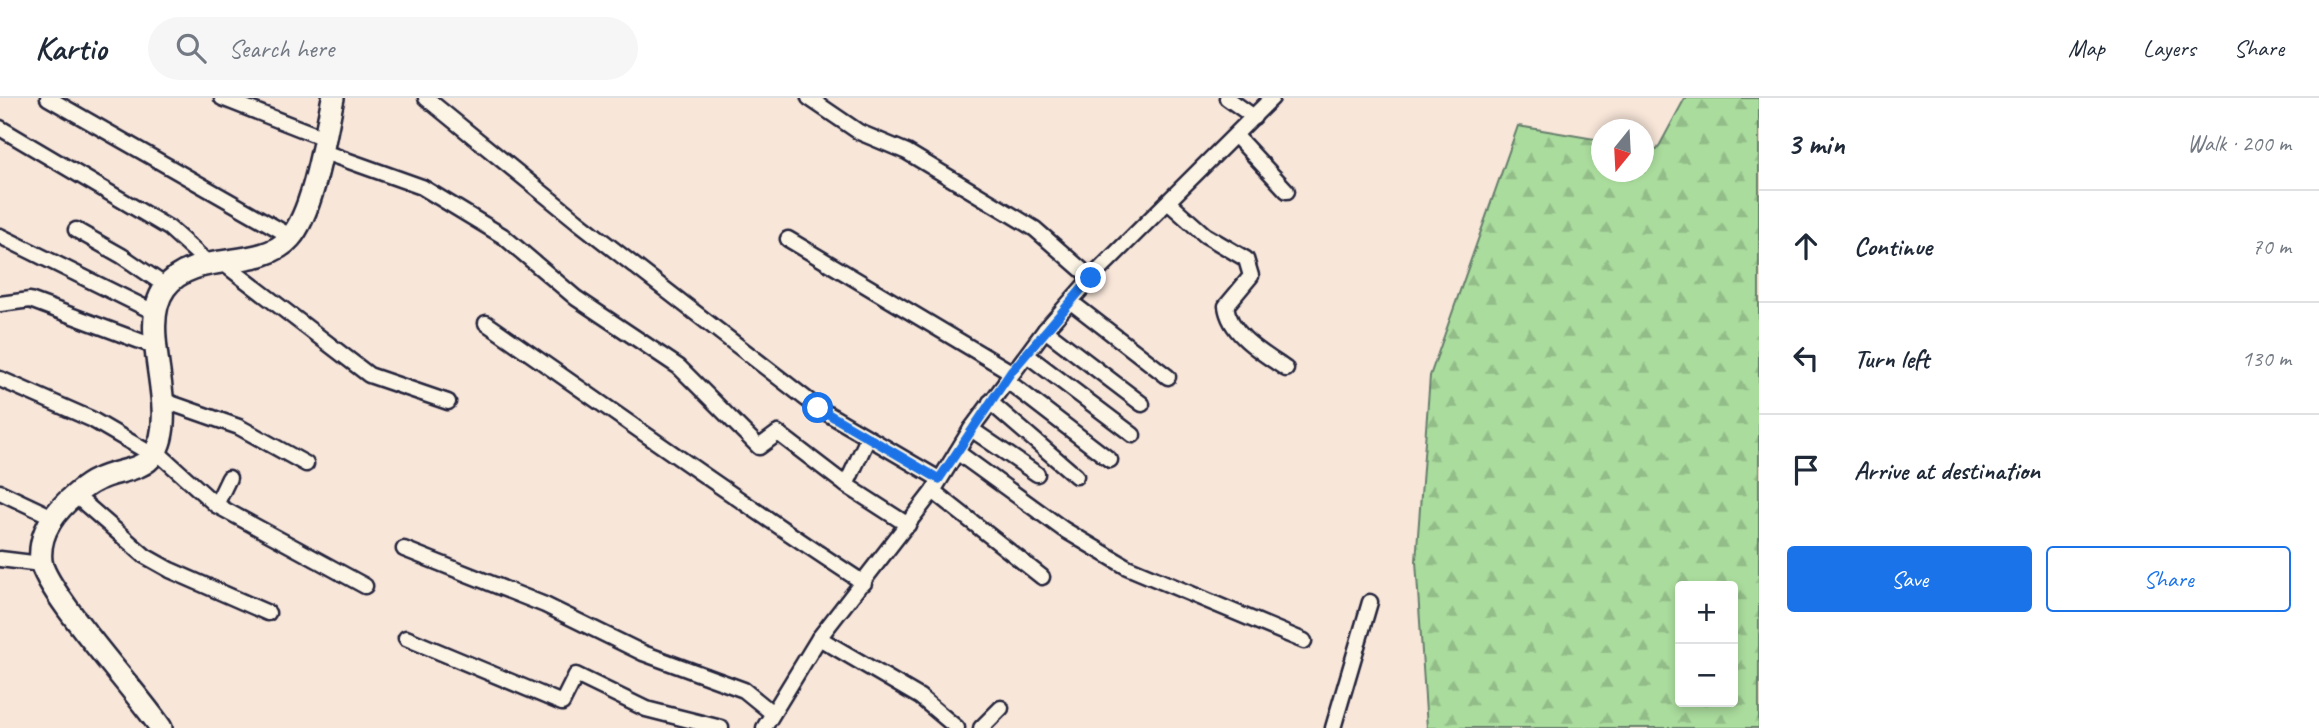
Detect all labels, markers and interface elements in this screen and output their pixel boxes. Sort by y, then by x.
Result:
search box [148,17,638,80]
text: Kartio [35,27,106,69]
icon: search [172,29,210,67]
text: Search here [228,32,334,65]
text: Map [2068,33,2105,63]
text: Layers [2143,33,2196,63]
text: Share [2234,33,2284,63]
north arrow [1591,119,1654,182]
text: 3 min [1787,125,1844,163]
text: Walk · 200 m [2187,129,2291,158]
icon: ahead [1787,227,1825,265]
text: Continue [1854,230,1932,263]
text: 70 m [2252,232,2291,261]
route end [1075,262,1106,293]
icon: left [1787,339,1825,377]
text: Turn left [1854,342,1929,375]
text: 130 m [2242,344,2291,373]
route start [802,392,833,423]
icon: arrive [1787,451,1825,489]
text: Arrive at destination [1854,454,2040,487]
button: Save [1787,546,2032,612]
button: Share [2046,546,2291,612]
map controls [1675,581,1738,707]
button: + [1675,581,1738,644]
button: − [1675,644,1738,707]

